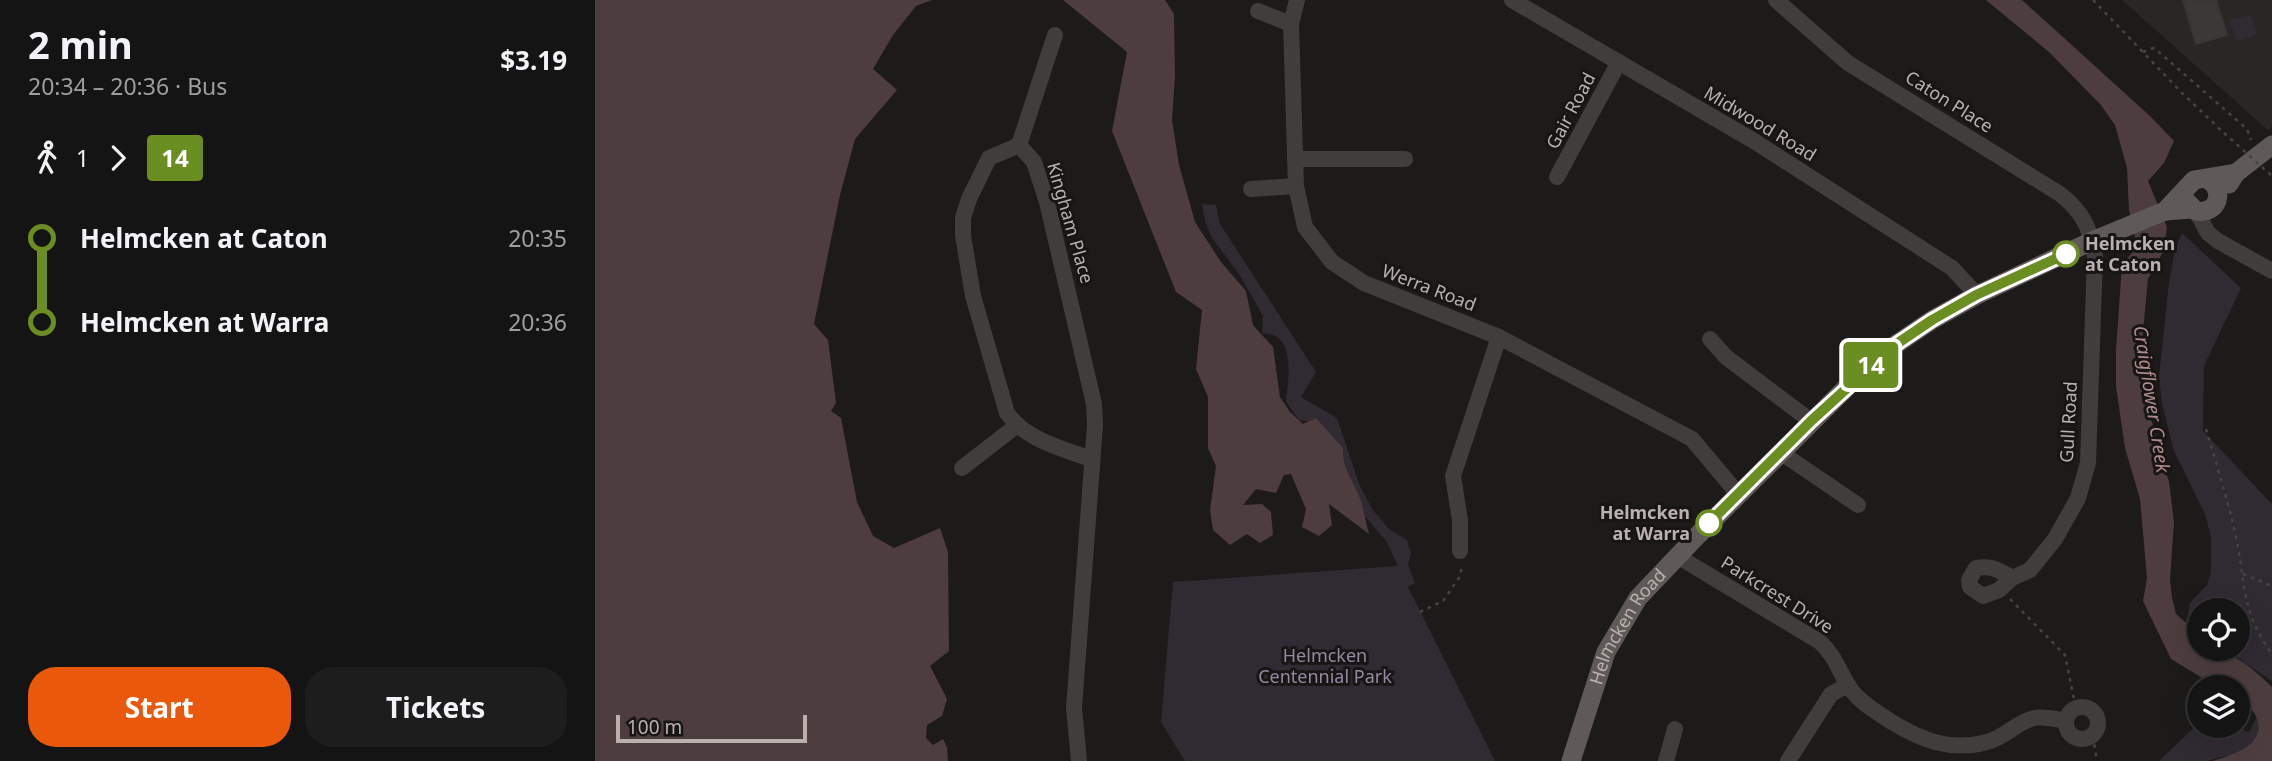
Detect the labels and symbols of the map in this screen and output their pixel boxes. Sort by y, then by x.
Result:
street label: Caton Place [1901,65,1998,138]
street label: Gair Road [1540,68,1600,153]
street label: Midwood Road [1700,80,1821,166]
street label: Kingham Place [1042,159,1100,286]
place label: Helmcken at Caton [2085,231,2175,276]
marker: Helmcken at Caton [2053,241,2079,267]
street label: Werra Road [1379,258,1480,316]
water label: Craigflower Creek [2128,324,2177,475]
line badge: 14 [1839,342,1903,388]
street label: Gull Road [2054,381,2082,463]
place label: Helmcken at Warra [1600,500,1690,545]
marker: Helmcken at Warra [1696,510,1722,536]
street label: Parkcrest Drive [1717,550,1838,638]
street label: Helmcken Road [1583,563,1671,687]
park label: Helmcken Centennial Park [1258,643,1392,688]
scale bar [616,712,807,744]

